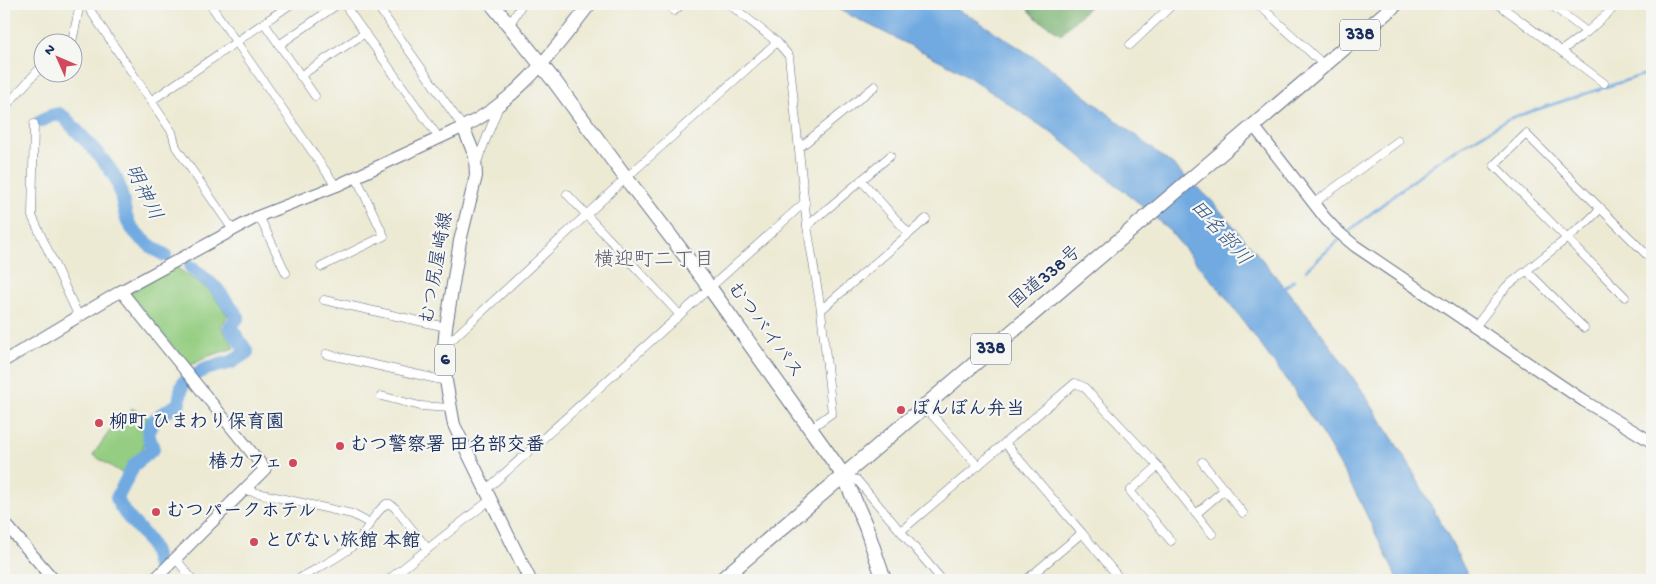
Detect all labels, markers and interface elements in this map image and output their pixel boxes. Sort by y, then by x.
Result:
road number: 338 [1340,20,1380,50]
north arrow [32,32,82,82]
text: N [41,41,60,60]
water label: 明神川 [119,160,167,225]
water label: 田名部川 [1184,196,1255,271]
street label: むつ尻屋崎線 [416,210,459,326]
street label: 国道338号 [1005,240,1087,315]
district label: 横迎町二丁目 [594,249,714,273]
street label: むつバイパス [721,278,807,384]
road number: 338 [971,334,1011,364]
road number: 6 [435,344,455,376]
place label: ぼんぼん弁当 [911,398,1025,422]
marker: ぼんぼん弁当 [895,404,907,416]
place label: 柳町 ひまわり保育園 [109,411,285,435]
marker: 柳町 ひまわり保育園 [93,417,105,429]
place label: むつ警察署 田名部交番 [350,434,545,458]
marker: むつ警察署 田名部交番 [334,440,346,452]
place label: 椿カフェ [209,451,283,475]
marker: 椿カフェ [287,457,299,469]
place label: むつパークホテル [166,501,317,524]
marker: むつパークホテル [150,506,162,518]
place label: とびない旅館 本館 [264,530,421,554]
marker: とびない旅館 本館 [248,536,260,548]

